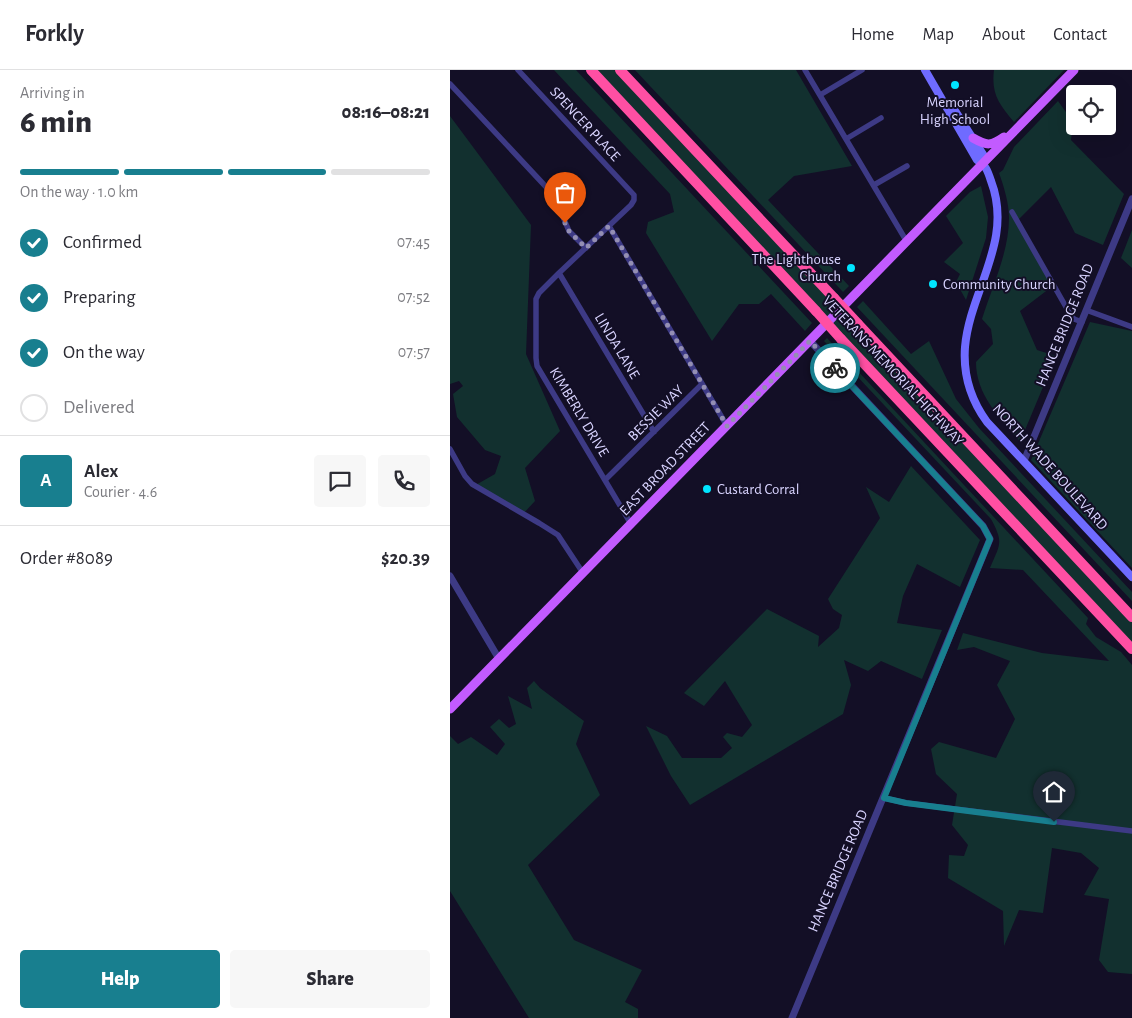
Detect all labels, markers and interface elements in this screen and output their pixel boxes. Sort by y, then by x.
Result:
text: Forkly [25,22,84,46]
text: Home [851,26,894,44]
text: Map [922,26,954,44]
text: About [982,26,1025,44]
text: Contact [1053,26,1107,44]
marker: Memorial High School [949,79,961,91]
street label: SPENCER PLACE [547,84,623,164]
text: Arriving in [20,85,85,101]
map controls [1066,85,1116,135]
button: locate [1066,85,1116,135]
place label: Memorial High School [920,95,990,127]
text: 08:16–08:21 [342,103,430,122]
text: 6 min [20,106,92,138]
pin [544,172,586,223]
icon: bag [551,179,579,207]
text: On the way · 1.0 km [20,184,138,200]
icon: check [20,229,48,257]
text: Confirmed [63,233,142,252]
text: 07:45 [397,234,430,250]
place label: The Lighthouse Church [752,252,841,284]
street label: HANCE BRIDGE ROAD [1033,261,1097,389]
marker: The Lighthouse Church [845,262,857,274]
place label: Community Church [943,277,1056,292]
marker: Community Church [927,278,939,290]
icon: check [20,284,48,312]
text: Preparing [63,288,136,307]
text: 07:52 [397,289,430,305]
street label: VETERANS MEMORIAL HIGHWAY [820,293,966,449]
street label: LINDA LANE [592,311,642,381]
icon: check [20,339,48,367]
text: On the way [63,343,145,362]
courier [810,343,860,393]
text: 07:57 [398,344,430,360]
icon: bike [821,354,849,382]
street label: KIMBERLY DRIVE [547,365,611,459]
street label: BESSIE WAY [625,382,687,444]
text: Delivered [63,398,135,417]
street label: NORTH WADE BOULEVARD [990,401,1111,533]
street label: EAST BROAD STREET [617,419,714,519]
button: chat [314,455,366,507]
button: phone [378,455,430,507]
text: Alex [84,462,118,481]
text: A [40,471,52,490]
place label: Custard Corral [717,482,799,497]
marker: Custard Corral [701,483,713,495]
text: Courier · 4.6 [84,484,157,500]
text: Order #8089 [20,549,113,568]
text: $20.39 [381,549,430,568]
pin [1033,771,1075,822]
icon: home [1040,778,1068,806]
street label: HANCE BRIDGE ROAD [805,807,871,934]
button: Help [20,950,220,1008]
button: Share [230,950,430,1008]

